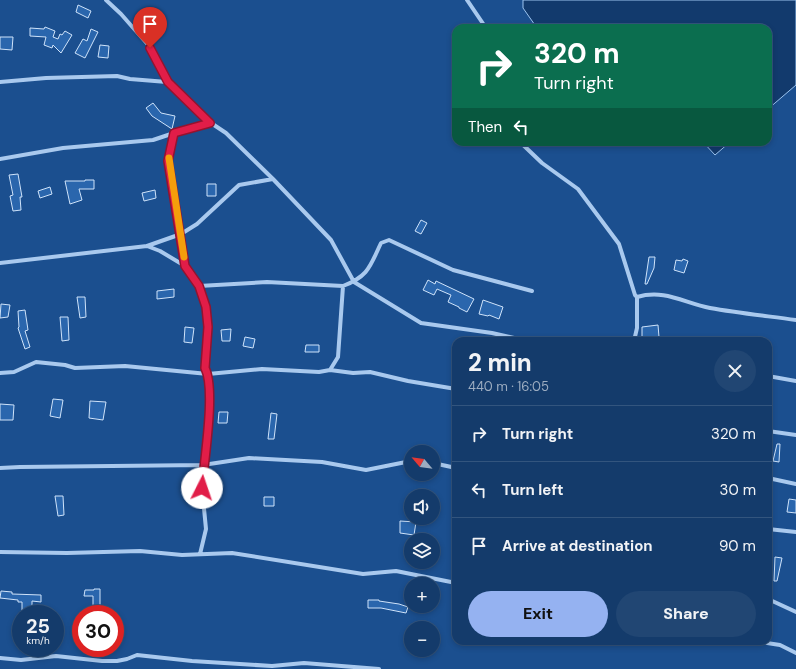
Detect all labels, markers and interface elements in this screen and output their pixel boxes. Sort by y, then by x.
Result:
pin [133,7.0,167,48]
icon: arrive [139,13,161,35]
text: 320 m [534,35,620,72]
icon: right [468,40,520,92]
text: Turn right [534,71,614,95]
icon: left [510,116,532,138]
text: Then [468,117,502,137]
text: 2 min [468,347,532,378]
button: close [714,350,756,392]
text: 440 m · 16:05 [468,378,549,395]
icon: right [468,423,490,445]
text: Turn right [502,424,573,444]
text: 320 m [711,424,756,444]
north arrow [404,445,440,481]
map controls [404,445,440,657]
position arrow [181,467,223,509]
icon: left [468,479,490,501]
text: Turn left [502,480,563,500]
text: 30 m [720,480,756,500]
button: sound [404,489,440,525]
button: layers [404,533,440,569]
icon: arrive [468,535,490,557]
text: Arrive at destination [502,536,653,556]
text: 90 m [719,536,756,556]
button: + [404,577,440,613]
button: Exit [468,591,608,637]
button: Share [616,591,756,637]
speed limit sign: 30 [72,605,124,657]
text: 25 [26,613,50,639]
button: − [404,621,440,657]
text: km/h [26,634,50,647]

